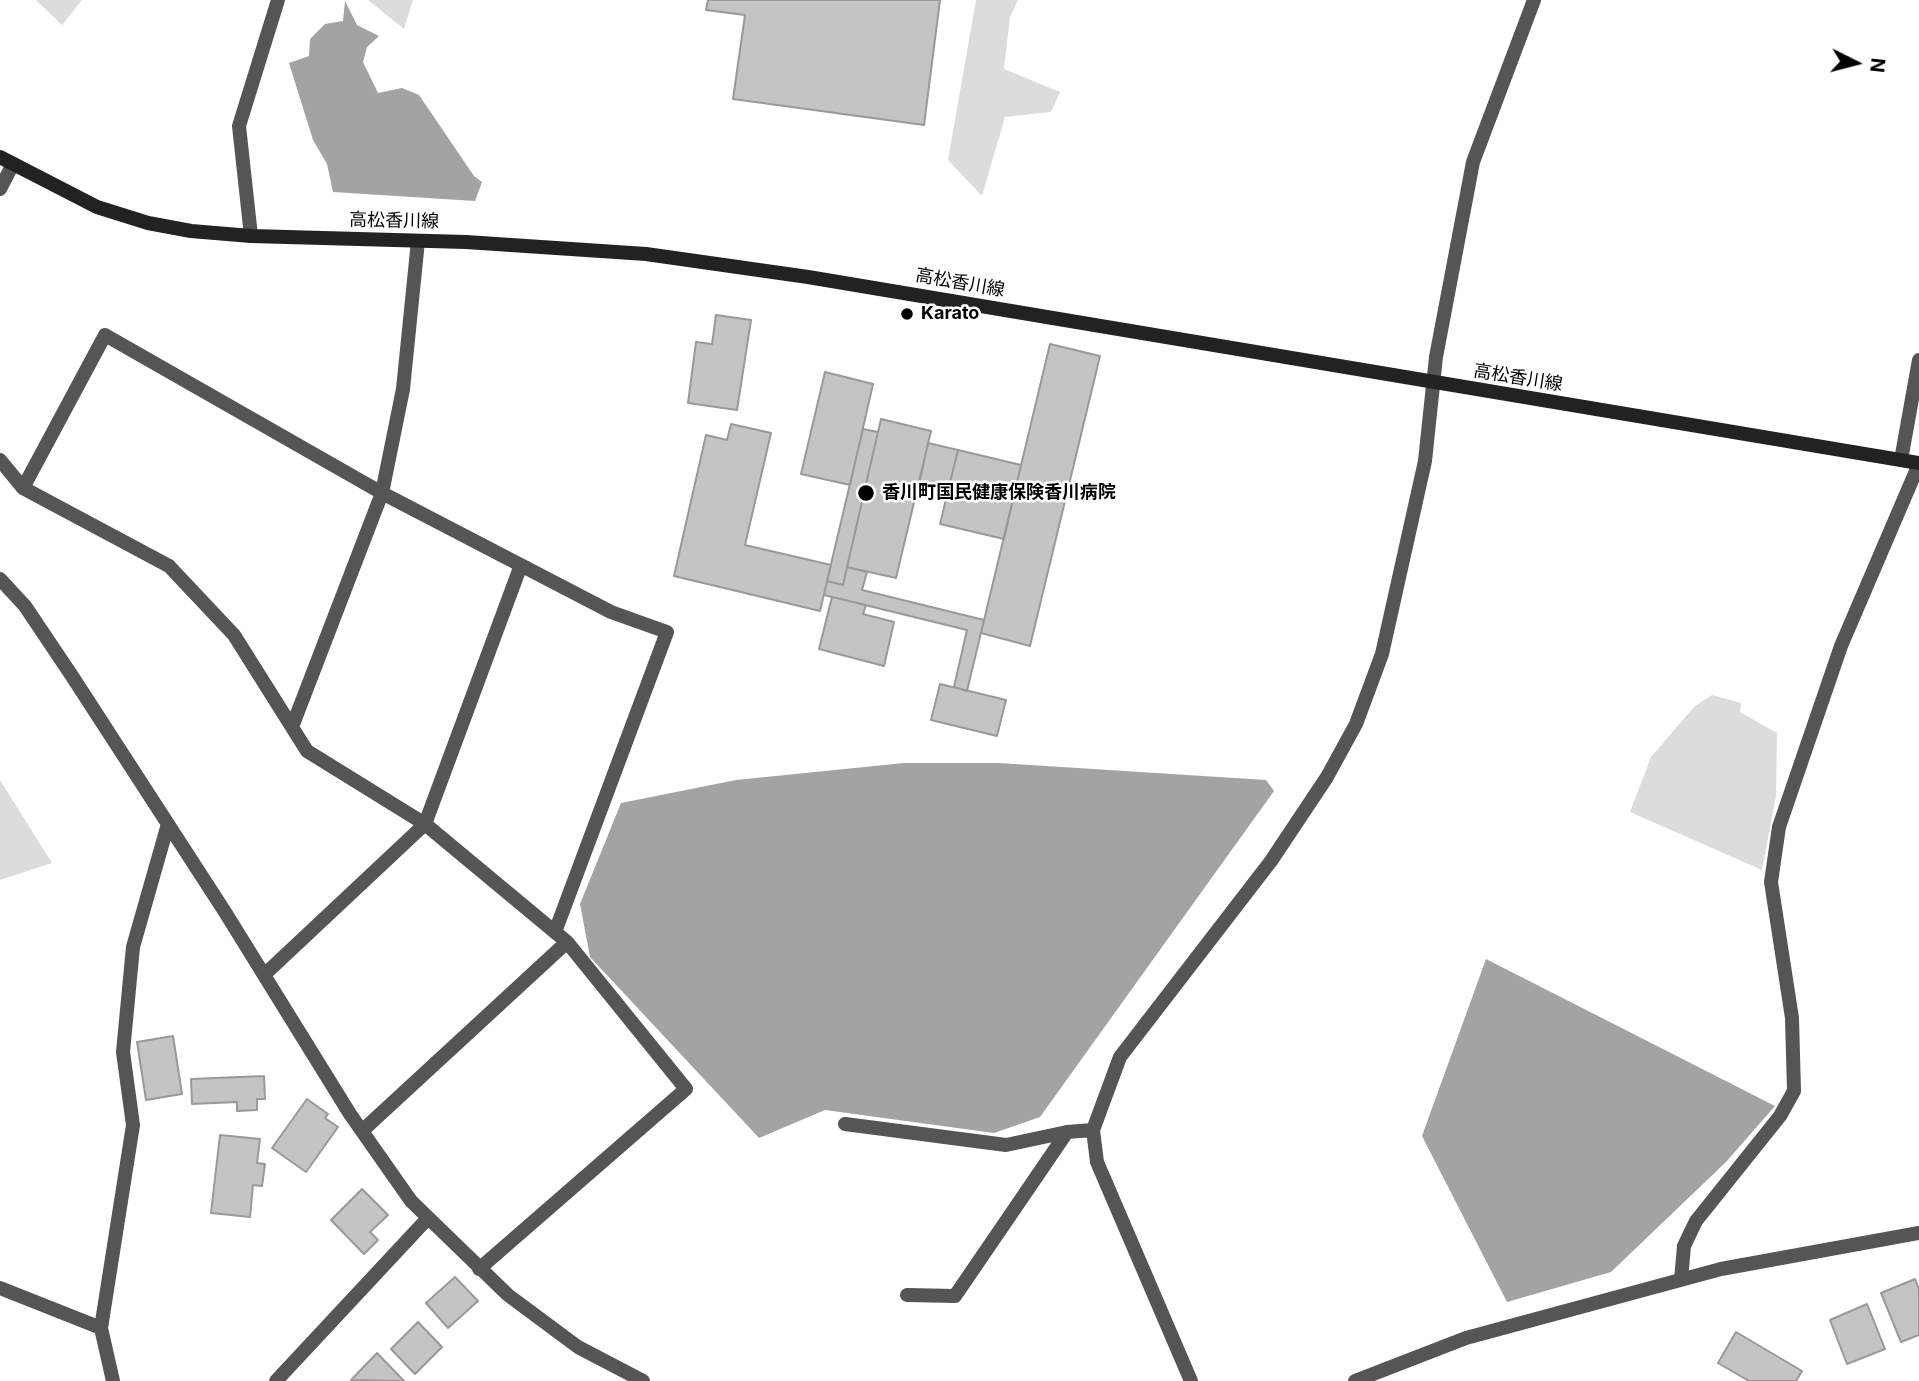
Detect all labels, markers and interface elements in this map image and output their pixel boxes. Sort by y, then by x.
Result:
north arrow [1821,28,1891,98]
text: N [1865,57,1890,74]
street label: 高松香川線 [349,209,439,233]
street label: 高松香川線 [914,265,1006,301]
place label: Karato [921,303,979,325]
marker: Karato [899,306,915,322]
street label: 高松香川線 [1472,360,1564,396]
place label: 香川町国民健康保険香川病院 [882,482,1116,504]
marker: 香川町国民健康保険香川病院 [856,483,876,503]

